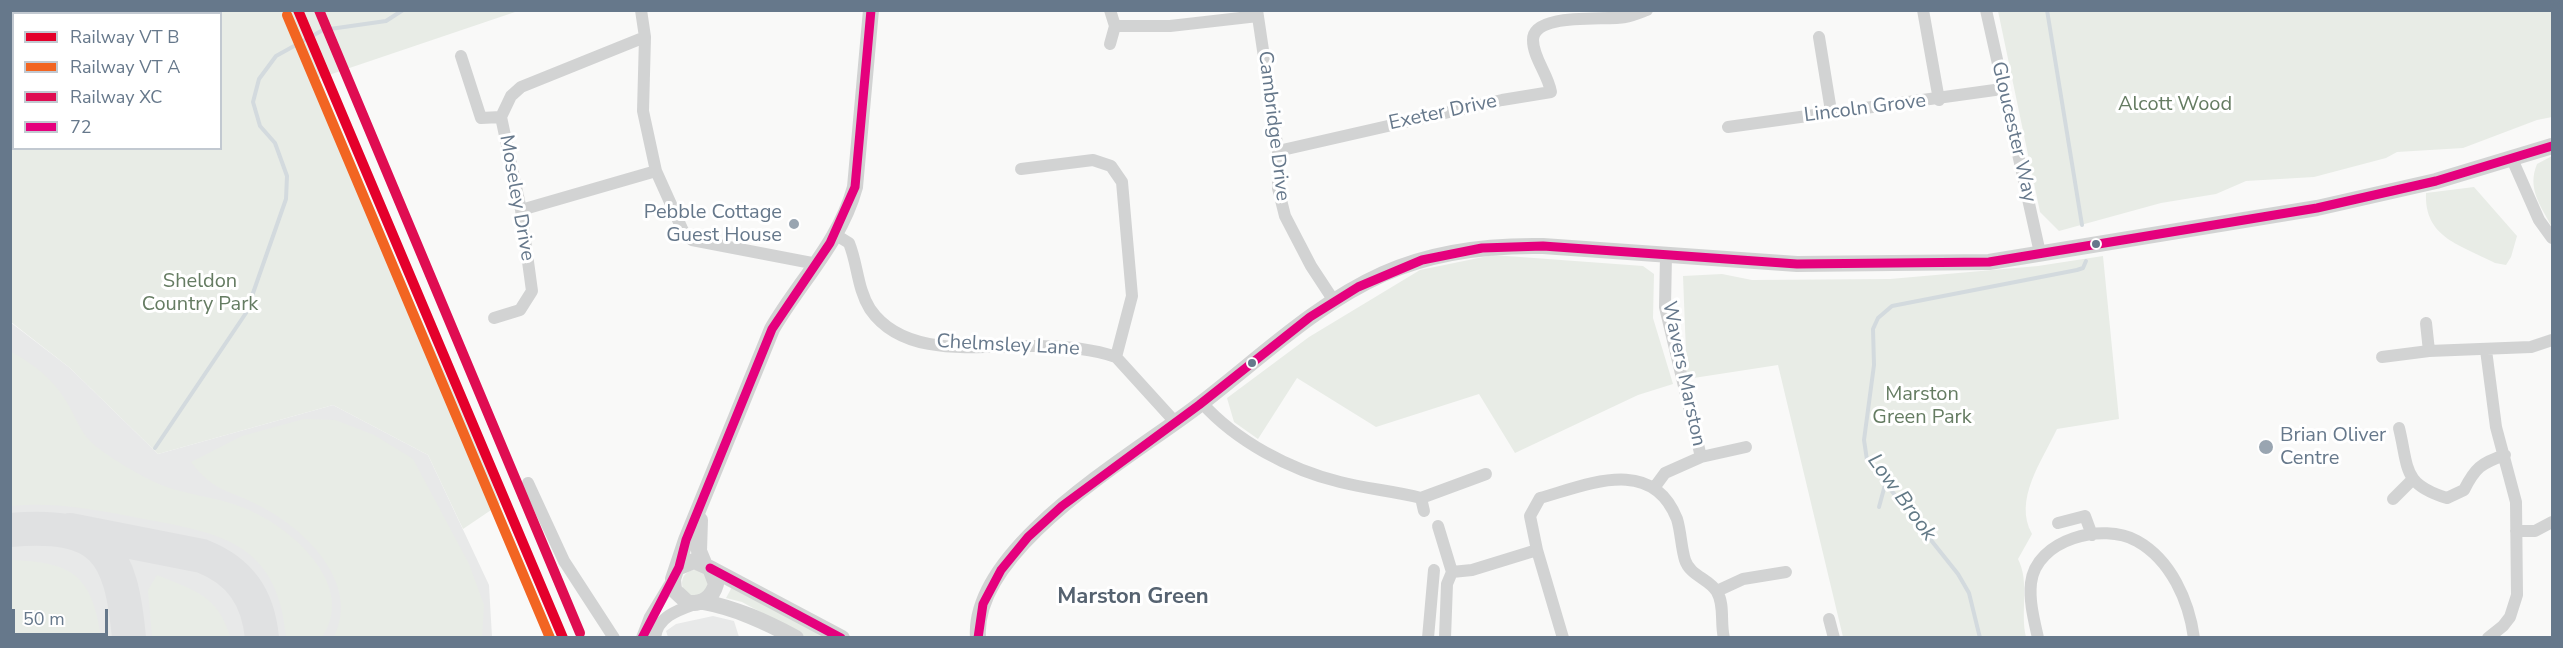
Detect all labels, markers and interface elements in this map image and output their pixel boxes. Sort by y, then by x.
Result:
legend [12,12,222,150]
text: Railway VT B [70,25,179,49]
street label: Cambridge Drive [1252,50,1294,202]
text: Railway VT A [70,55,180,79]
street label: Gloucester Way [1985,59,2041,205]
text: Railway XC [70,85,162,109]
street label: Exeter Drive [1387,90,1499,136]
street label: Lincoln Grove [1803,90,1927,128]
park label: Alcott Wood [2118,93,2232,117]
text: 72 [70,115,92,139]
street label: Moseley Drive [493,133,539,263]
place label: Pebble Cottage Guest House [644,201,782,248]
marker: Pebble Cottage Guest House [787,217,801,231]
unlabelled marker [2090,238,2102,250]
park label: Sheldon Country Park [142,270,258,317]
street label: Wavers Marston [1656,299,1710,449]
street label: Chelmsley Lane [936,330,1080,362]
unlabelled marker [1246,357,1258,369]
park label: Marston Green Park [1872,383,1972,430]
place label: Brian Oliver Centre [2280,424,2386,471]
marker: Brian Oliver Centre [2257,438,2275,456]
water label: Low Brook [1861,450,1941,546]
district label: Marston Green [1057,585,1209,611]
scale bar [15,597,111,635]
text: 50 m [23,607,65,631]

